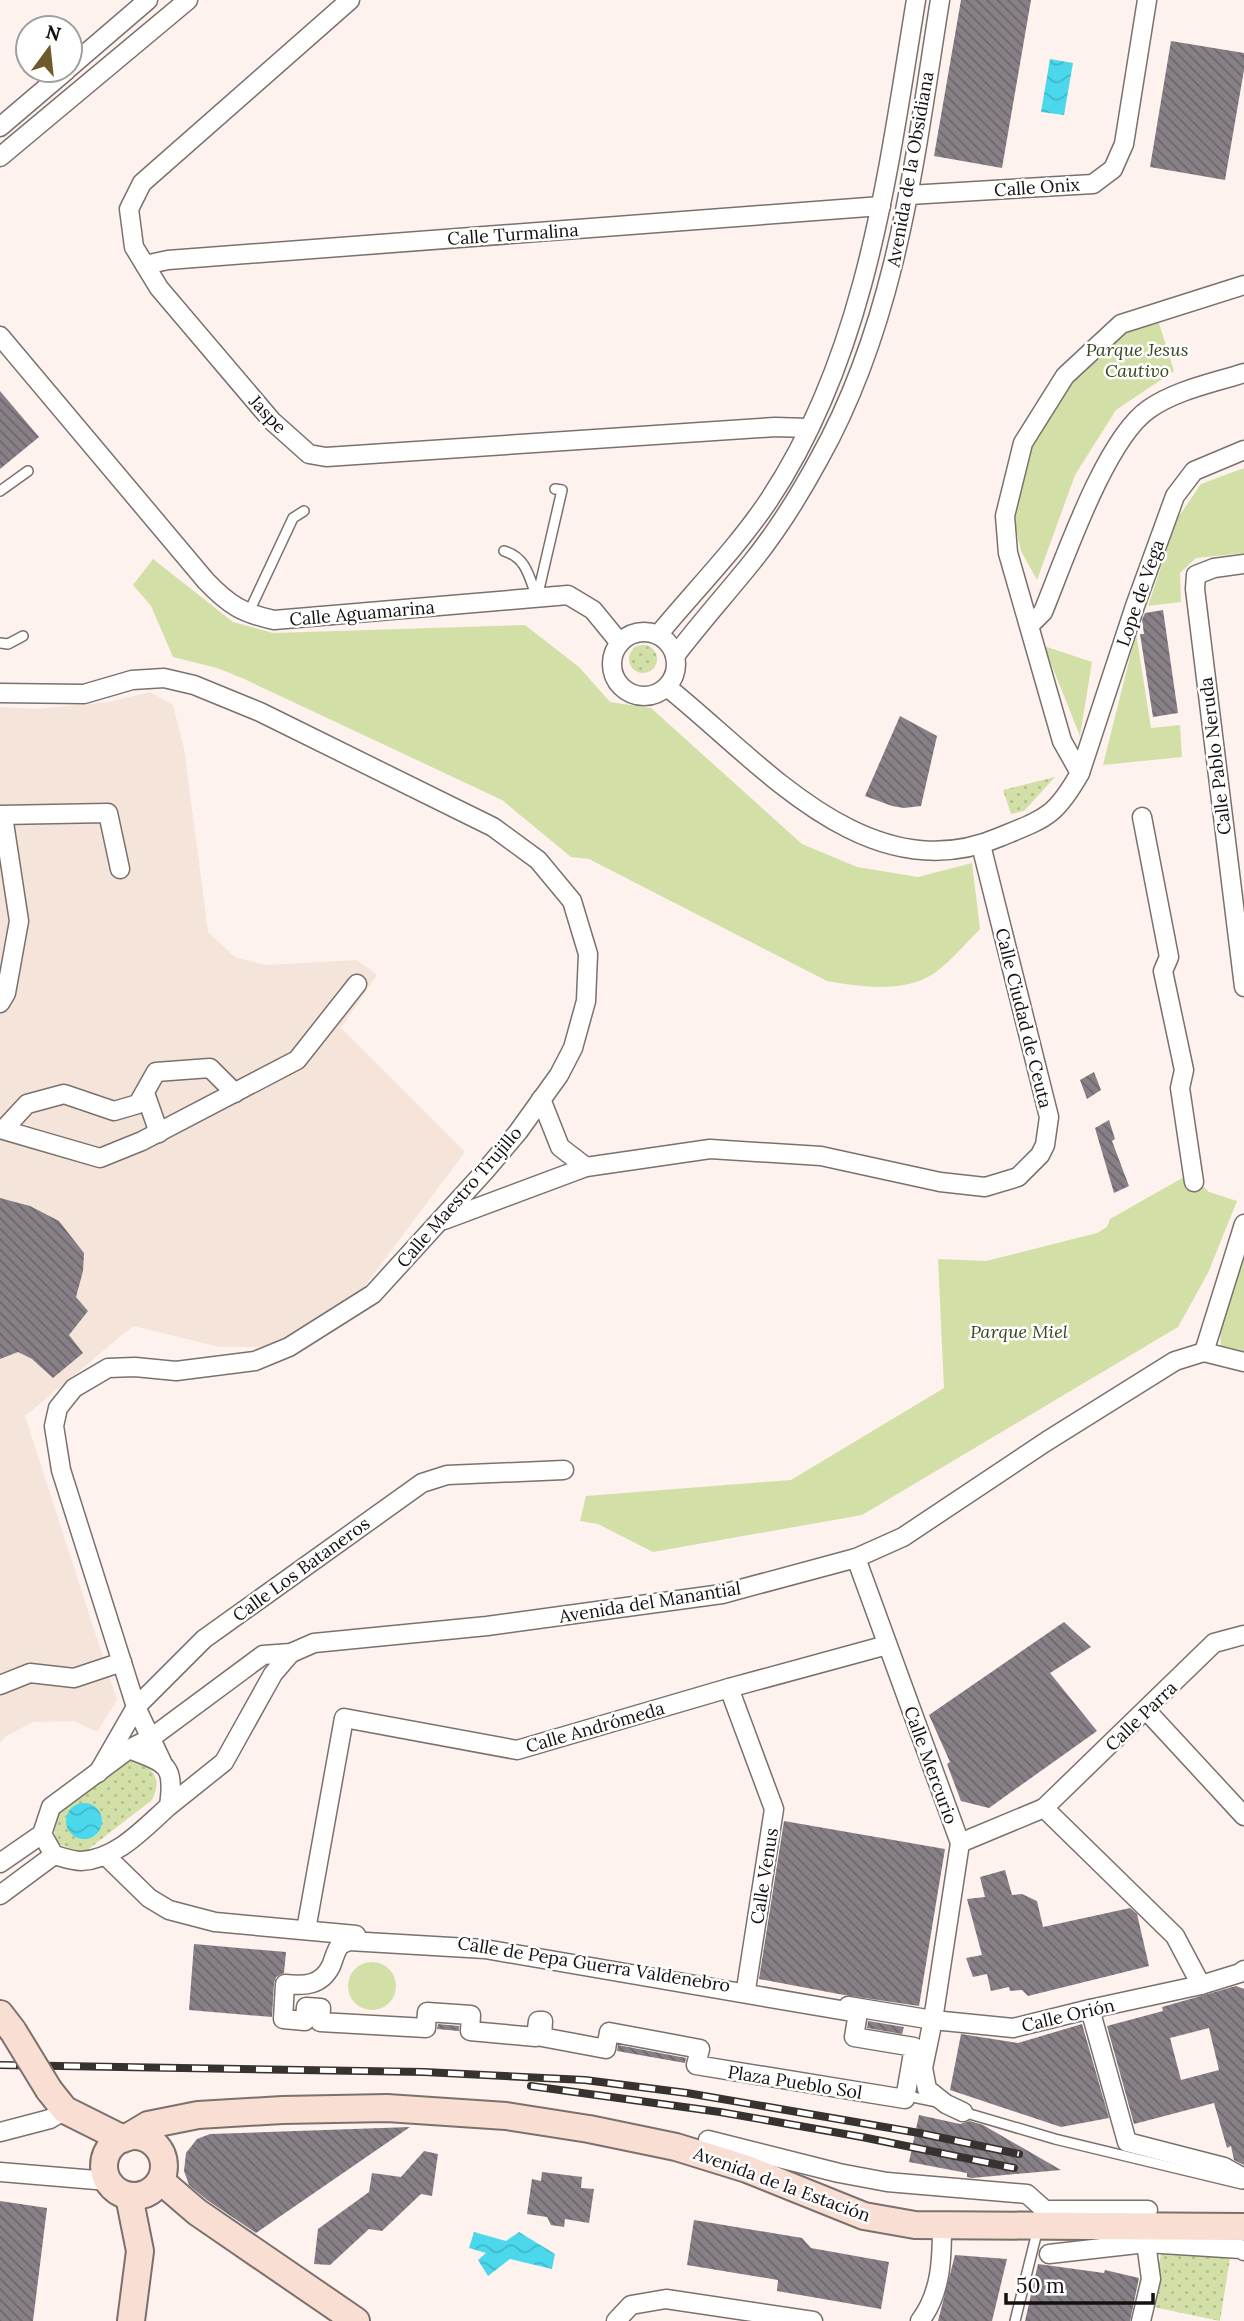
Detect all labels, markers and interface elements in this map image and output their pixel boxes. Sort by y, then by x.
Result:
north arrow [14,14,84,84]
text: N [43,19,64,46]
street label: Avenida de la Obsidiana [881,69,939,270]
street label: Calle Onix [993,172,1081,201]
street label: Calle Turmalina [447,218,579,250]
park label: Parque Jesus Cautivo [1086,338,1188,382]
street label: Jaspe [244,389,292,438]
street label: Lope de Vega [1111,537,1169,649]
street label: Calle Aguamarina [288,595,436,631]
street label: Calle Pablo Neruda [1194,676,1236,836]
street label: Calle Ciudad de Ceuta [991,926,1057,1110]
street label: Calle Maestro Trujillo [391,1122,527,1272]
park label: Parque Miel [970,1320,1068,1343]
street label: Calle Los Bataneros [228,1512,374,1626]
street label: Avenida del Manantial [557,1576,743,1628]
street label: Calle Parra [1100,1676,1182,1756]
street label: Calle Andrómeda [523,1696,667,1758]
street label: Calle Mercurio [899,1703,963,1827]
street label: Calle Venus [745,1826,783,1926]
street label: Calle de Pepa Guerra Valdenebro [456,1931,732,1997]
street label: Calle Orión [1019,1993,1117,2037]
street label: Plaza Pueblo Sol [726,2060,864,2104]
street label: Avenida de la Estación [690,2141,874,2227]
scale bar [1006,2262,1153,2306]
text: 50 m [1016,2272,1065,2299]

